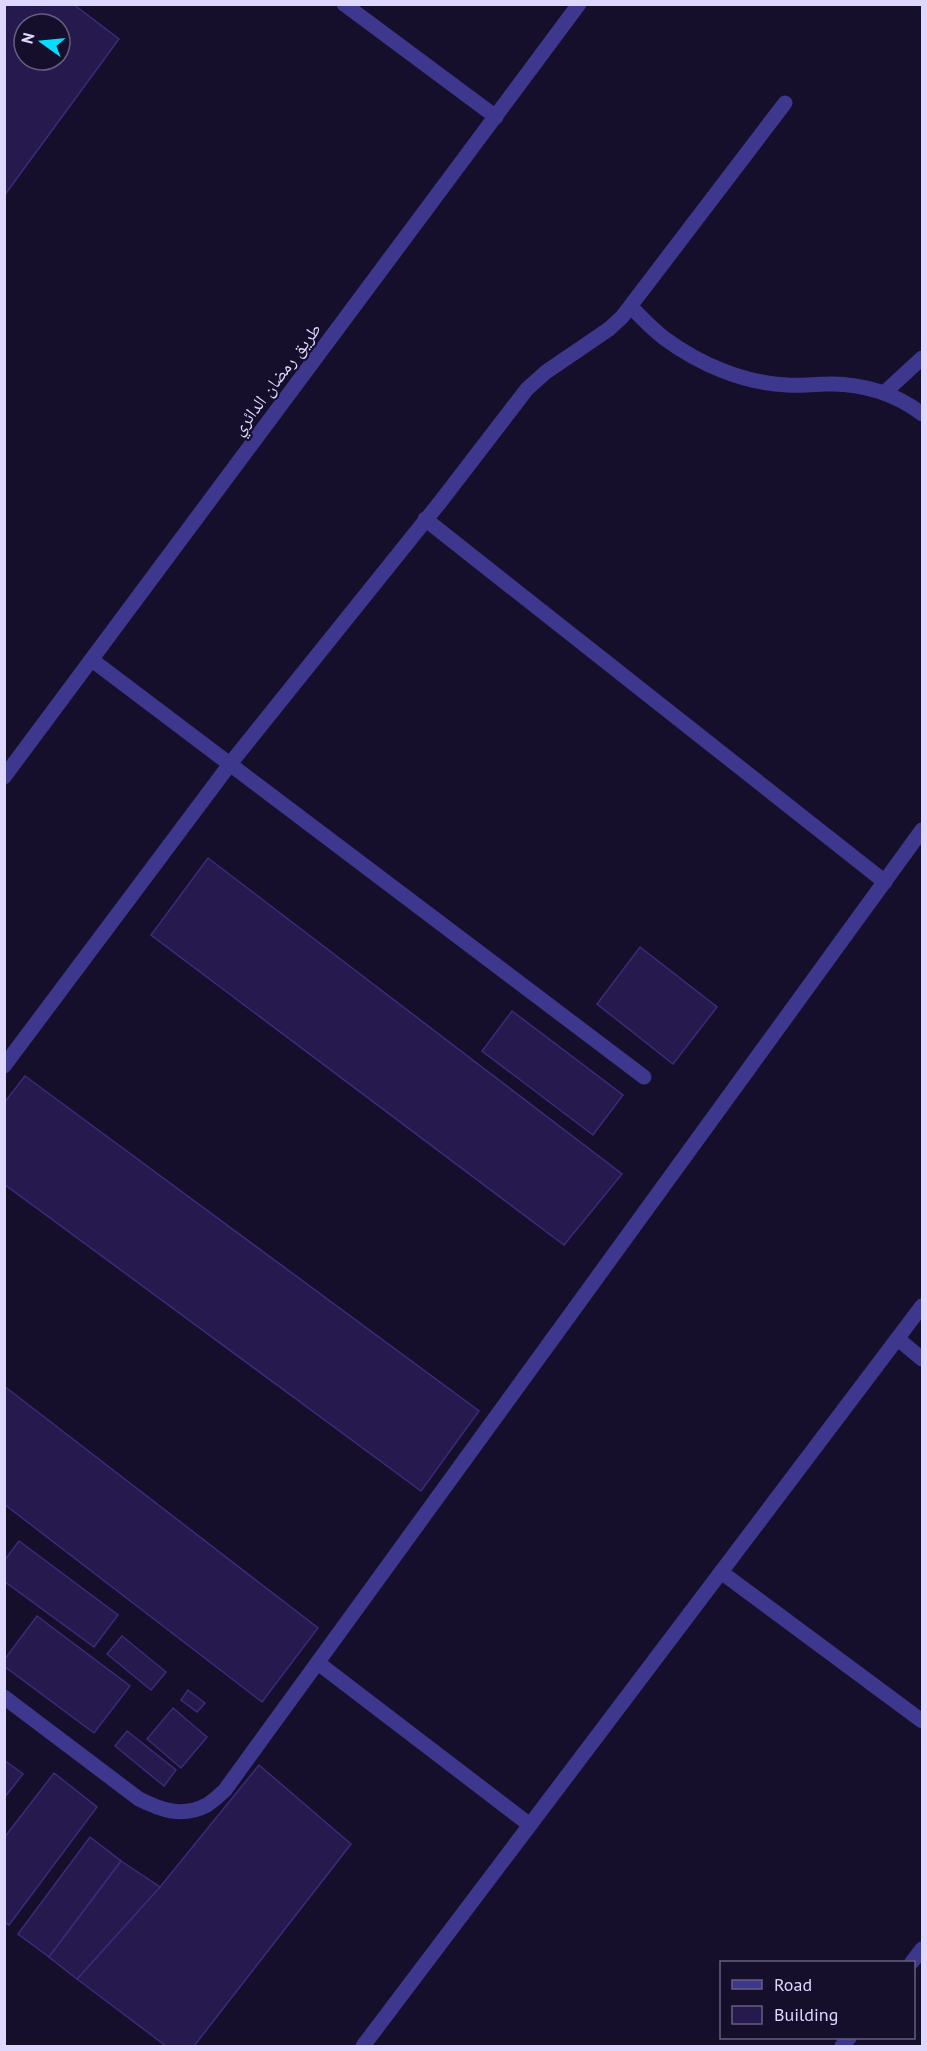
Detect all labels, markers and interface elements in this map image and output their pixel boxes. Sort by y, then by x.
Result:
north arrow [12,12,72,72]
text: N [16,30,39,46]
street label: طريق رمضان الدائري [226,318,329,442]
legend [720,1961,915,2039]
text: Road [774,1973,812,1996]
text: Building [774,2003,838,2026]

